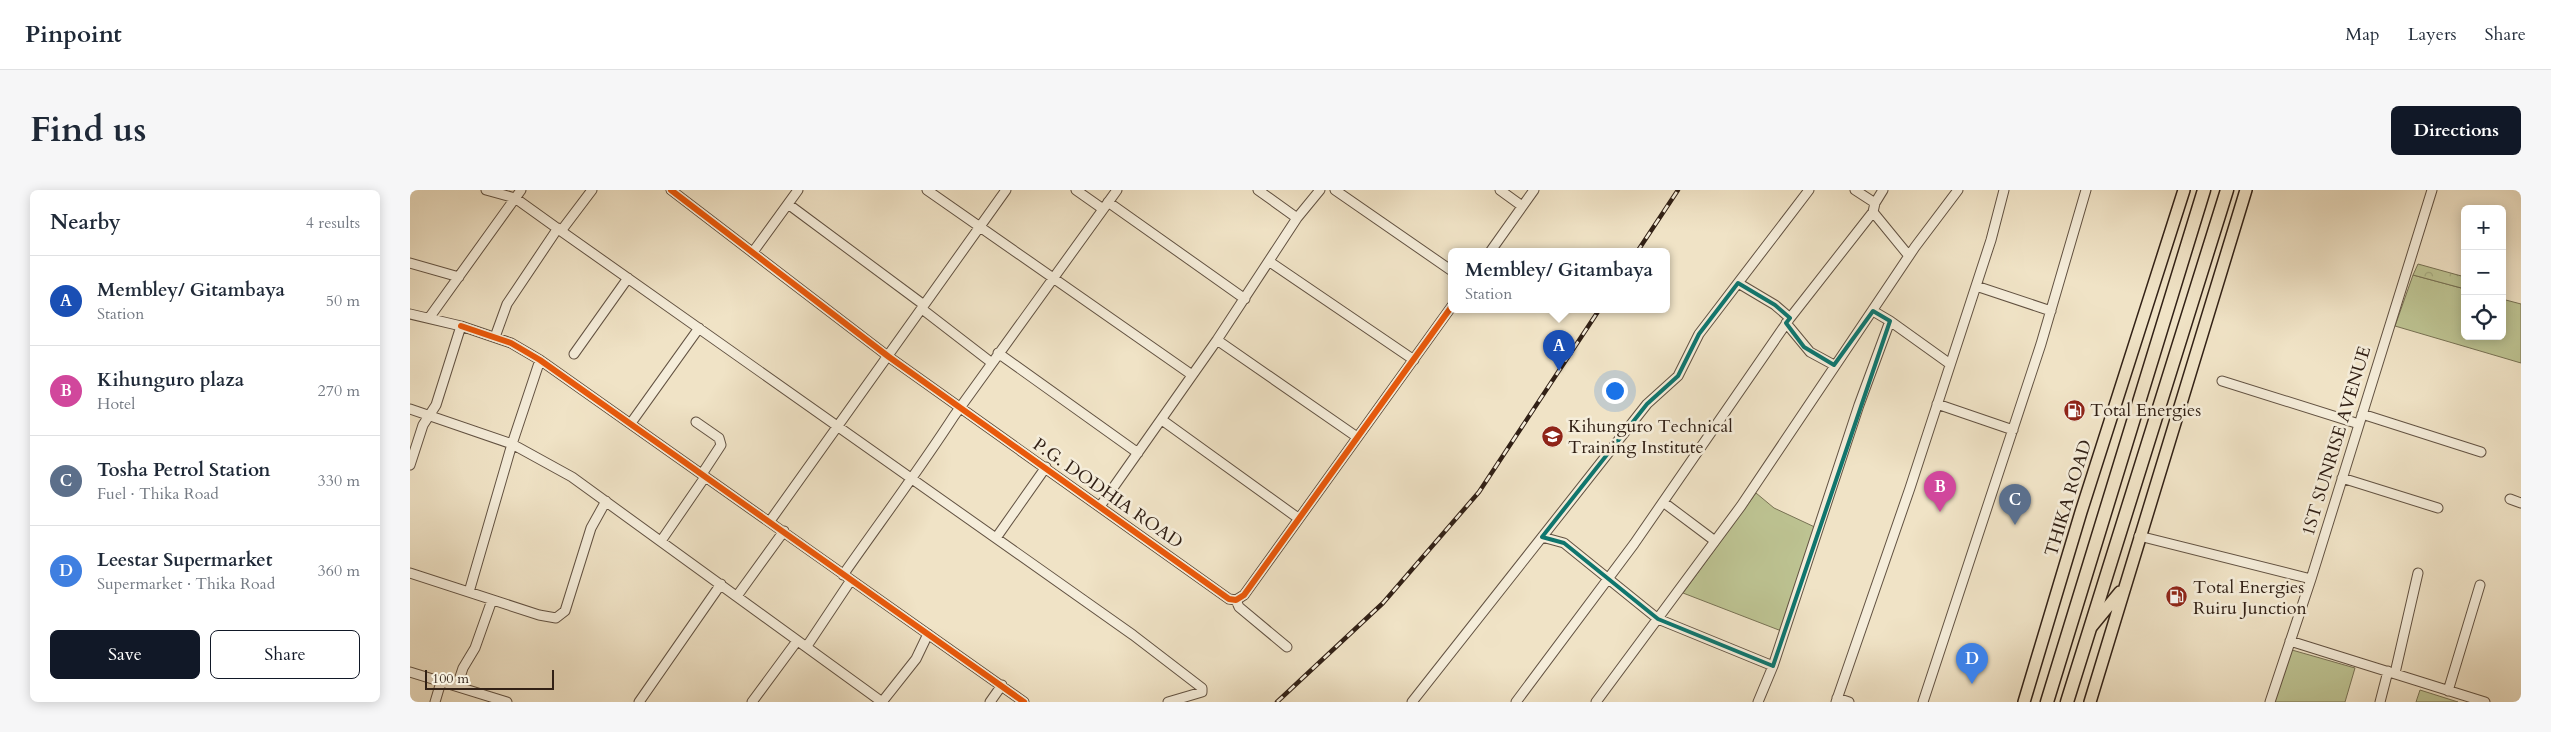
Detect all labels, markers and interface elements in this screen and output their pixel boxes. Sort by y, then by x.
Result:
text: Pinpoint [25,18,122,51]
text: Map [2345,22,2380,47]
text: Layers [2408,22,2457,47]
text: Share [2485,22,2526,47]
text: Find us [30,106,146,154]
button: Directions [2391,106,2521,155]
map controls [2461,205,2506,340]
button: + [2461,205,2506,250]
text: Nearby [50,208,121,237]
text: 4 results [306,212,360,234]
popup [1448,248,1670,313]
button: − [2461,250,2506,295]
text: Membley/ Gitambaya [1465,257,1653,283]
text: Membley/ Gitambaya [97,277,285,303]
text: Station [1465,283,1512,305]
text: A [60,290,72,312]
text: 50 m [326,290,360,312]
button: locate [2461,295,2506,340]
text: Station [97,303,144,325]
pin: A [1543,330,1575,371]
street label: 1ST SUNRISE AVENUE [2296,343,2377,539]
text: Kihunguro plaza [97,367,244,393]
your location [1602,378,1628,404]
text: B [60,380,72,402]
text: 270 m [318,380,360,402]
text: Hotel [97,393,135,415]
fuel station icon: Total Energies [2062,398,2086,422]
place label: Total Energies [2090,398,2201,423]
place label: Kihunguro Technical Training Institute [1568,414,1733,460]
school or university icon: Kihunguro Technical Training Institute [1540,424,1564,448]
street label: P.G. DODHIA ROAD [1028,432,1188,555]
street label: THIKA ROAD [2039,437,2098,560]
text: Tosha Petrol Station [97,457,270,483]
text: C [60,470,72,492]
text: 330 m [318,470,360,492]
pin: B [1924,471,1956,512]
text: Fuel · Thika Road [97,483,219,505]
pin: C [1999,484,2031,525]
text: Leestar Supermarket [97,547,272,573]
text: D [59,560,73,582]
text: 360 m [318,560,360,582]
text: Supermarket · Thika Road [97,573,275,595]
place label: Total Energies Ruiru Junction [2193,575,2308,621]
fuel station icon: Total Energies Ruiru Junction [2165,585,2189,609]
button: Save [50,630,200,679]
button: Share [210,630,360,679]
pin: D [1956,643,1988,684]
scale bar [425,667,554,690]
text: 100 m [432,669,469,688]

